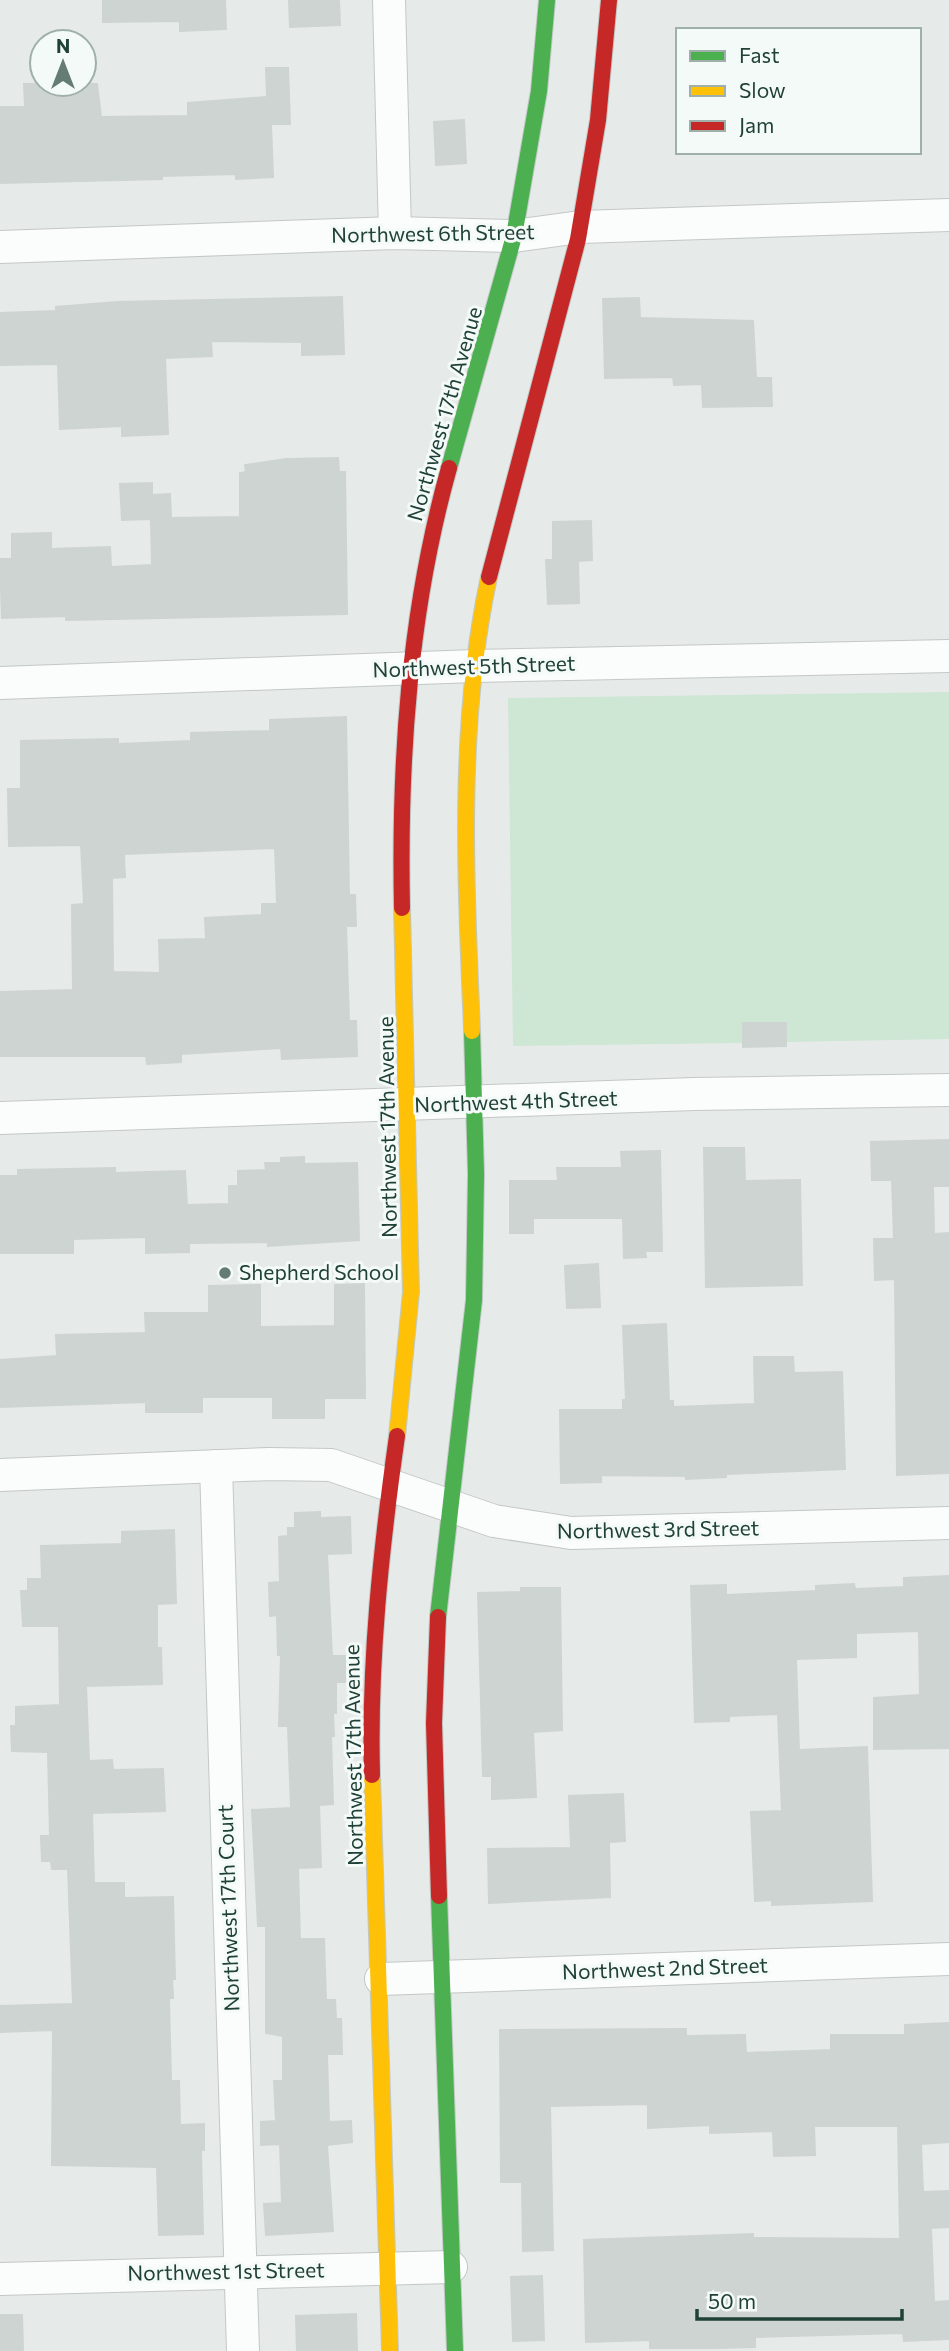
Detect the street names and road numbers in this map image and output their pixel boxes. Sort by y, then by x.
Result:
street label: Northwest 6th Street [331,218,535,247]
street label: Northwest 17th Avenue [401,304,486,524]
street label: Northwest 5th Street [372,649,576,682]
street label: Northwest 17th Avenue [372,1016,401,1238]
street label: Northwest 4th Street [414,1084,618,1117]
street label: Northwest 3rd Street [557,1514,759,1543]
street label: Northwest 17th Avenue [338,1644,367,1866]
street label: Northwest 17th Court [211,1804,244,2012]
street label: Northwest 2nd Street [562,1951,768,1984]
street label: Northwest 1st Street [127,2256,325,2285]

